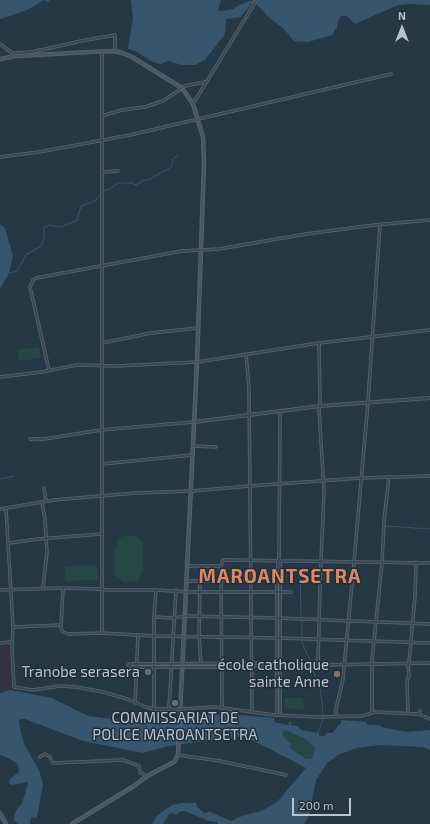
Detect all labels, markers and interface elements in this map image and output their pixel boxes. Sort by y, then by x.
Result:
north arrow [382,8,422,48]
text: N [398,9,406,22]
district label: MAROANTSETRA [199,566,361,588]
place label: école catholique sainte Anne [218,656,329,691]
place label: Tranobe serasera [21,663,140,681]
marker: Tranobe serasera [143,667,153,677]
marker: école catholique sainte Anne [332,669,342,679]
marker: COMMISSARIAT DE POLICE MAROANTSETRA [170,698,180,708]
place label: COMMISSARIAT DE POLICE MAROANTSETRA [92,709,258,744]
scale bar [294,790,353,816]
text: 200 m [299,798,333,812]

